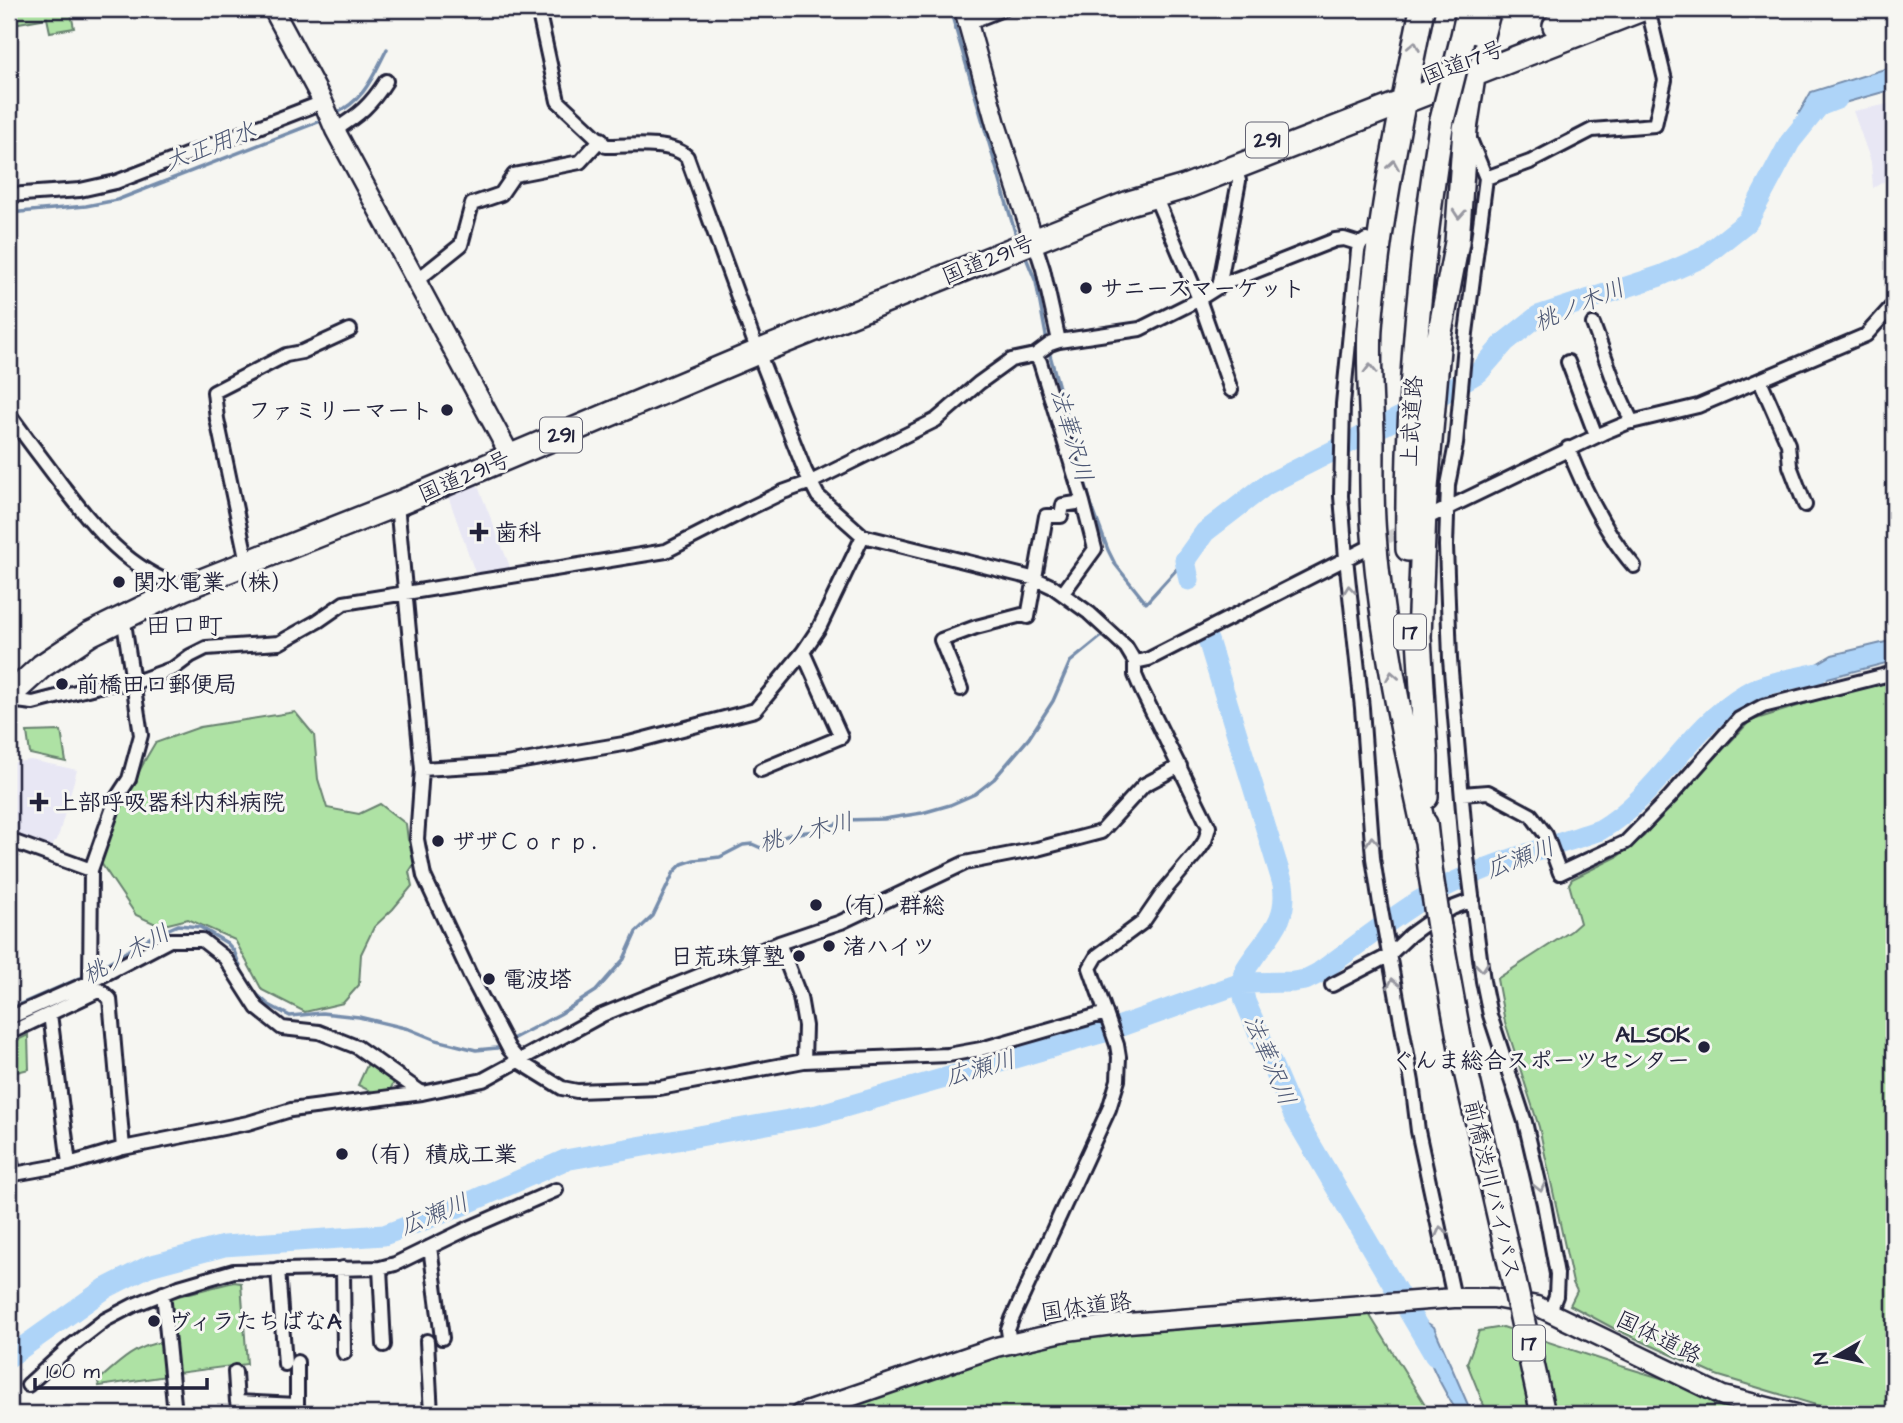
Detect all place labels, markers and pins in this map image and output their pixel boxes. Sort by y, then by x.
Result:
place label: サニーズマーケット [1100,273,1305,305]
marker: サニーズマーケット [1078,280,1094,296]
place label: ファミリーマート [248,395,433,427]
marker: ファミリーマート [439,402,455,418]
place label: 歯科 [495,517,541,549]
marker: 歯科 [469,522,489,542]
place label: 関水電業（株） [133,567,294,599]
marker: 関水電業（株） [111,574,127,590]
place label: 前橋田口郵便局 [76,669,237,701]
marker: 前橋田口郵便局 [54,676,70,692]
place label: 上部呼吸器科内科病院 [55,787,285,819]
marker: 上部呼吸器科内科病院 [29,792,49,812]
place label: ザザＣｏｒｐ． [452,826,613,858]
marker: ザザＣｏｒｐ． [430,833,446,849]
place label: （有）群総 [830,890,945,922]
marker: （有）群総 [808,897,824,913]
place label: 渚ハイツ [843,931,935,963]
marker: 渚ハイツ [821,938,837,954]
place label: 日荒珠算塾 [670,941,785,973]
marker: 日荒珠算塾 [791,948,807,964]
place label: 電波塔 [503,964,572,996]
marker: 電波塔 [481,971,497,987]
place label: ALSOK ぐんま総合スポーツセンター [1391,1019,1691,1077]
marker: ALSOK ぐんま総合スポーツセンター [1696,1039,1712,1055]
place label: （有）積成工業 [356,1139,517,1171]
marker: （有）積成工業 [334,1146,350,1162]
place label: ヴィラたちばなA [168,1306,342,1338]
marker: ヴィラたちばなA [146,1313,162,1329]

